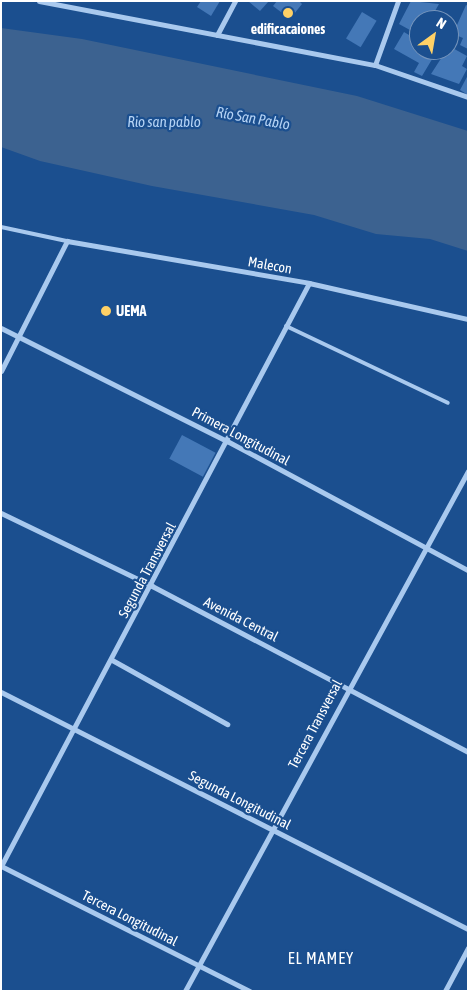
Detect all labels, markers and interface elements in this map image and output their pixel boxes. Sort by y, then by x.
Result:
marker: edificacaiones [282,7,294,19]
north arrow [409,10,459,60]
text: N [434,14,449,32]
place label: edificacaiones [251,21,325,37]
water label: Río San Pablo [215,103,291,133]
water label: Rio san pablo [127,113,201,131]
street label: Malecon [247,253,293,277]
place label: UEMA [116,303,146,319]
marker: UEMA [100,305,112,317]
street label: Primera Longitudinal [189,403,293,469]
street label: Segunda Transversal [115,519,179,621]
street label: Avenida Central [201,593,281,645]
street label: Tercera Transversal [285,677,345,771]
street label: Segunda Longitudinal [186,767,294,833]
street label: Tercera Longitudinal [79,887,181,949]
district label: EL MAMEY [287,948,355,968]

